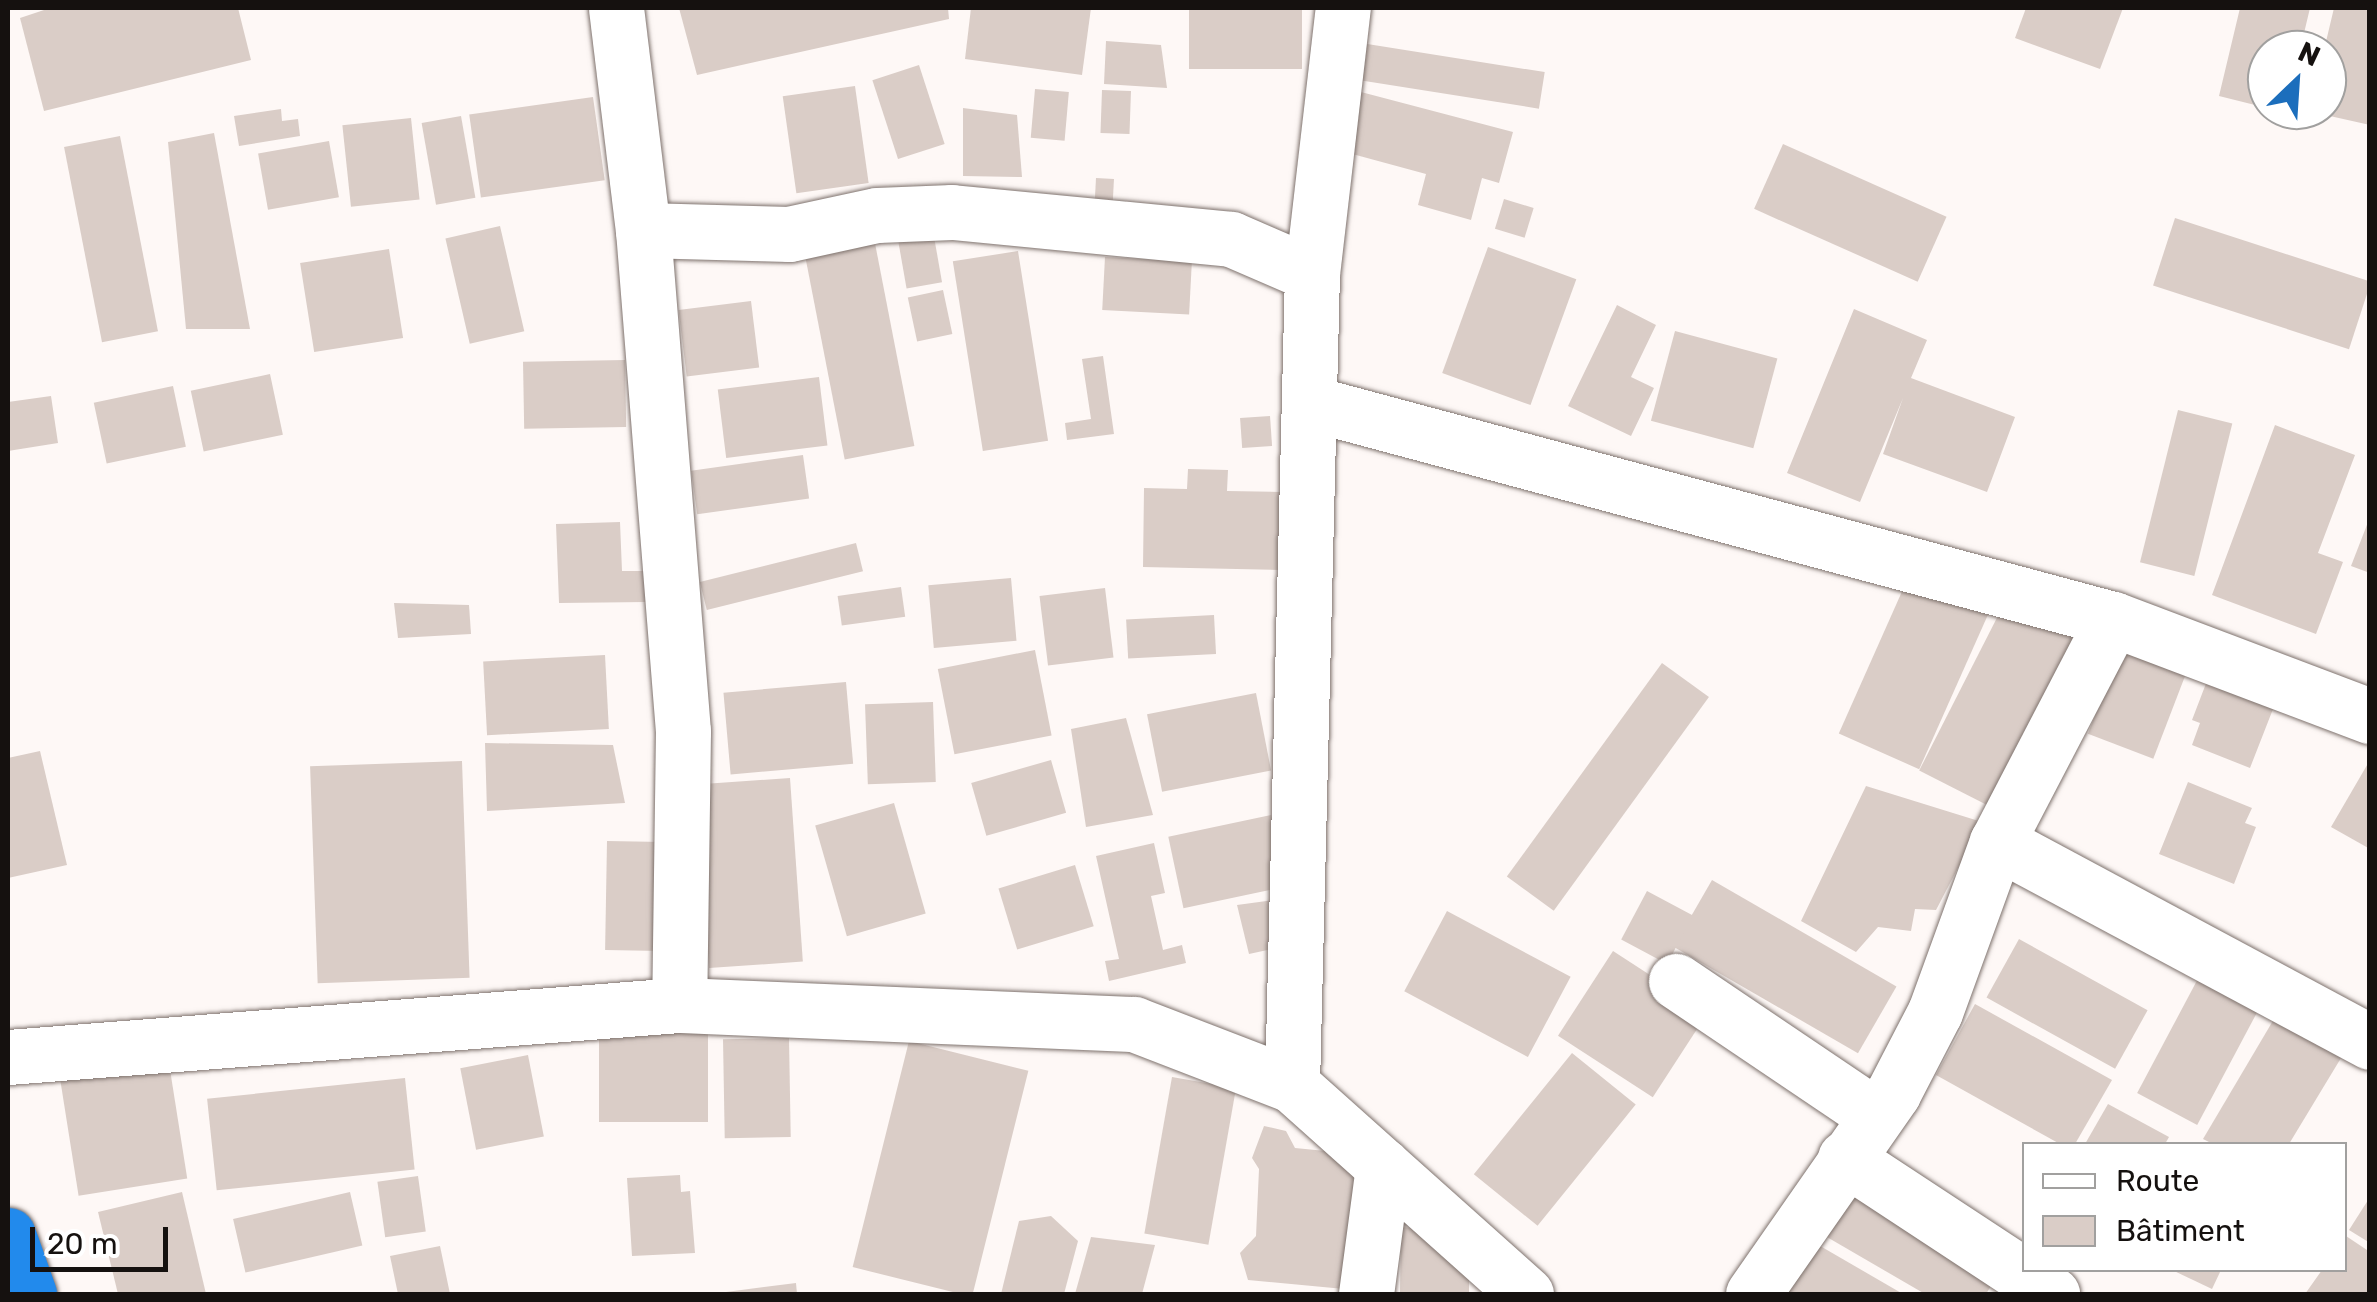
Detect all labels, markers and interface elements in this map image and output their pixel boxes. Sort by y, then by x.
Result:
north arrow [2247,30,2347,130]
text: N [2293,35,2325,73]
legend [2022,1142,2347,1272]
text: Route [2116,1163,2199,1199]
scale bar [35,1207,172,1269]
text: Bâtiment [2116,1213,2245,1249]
text: 20 m [47,1226,118,1262]

